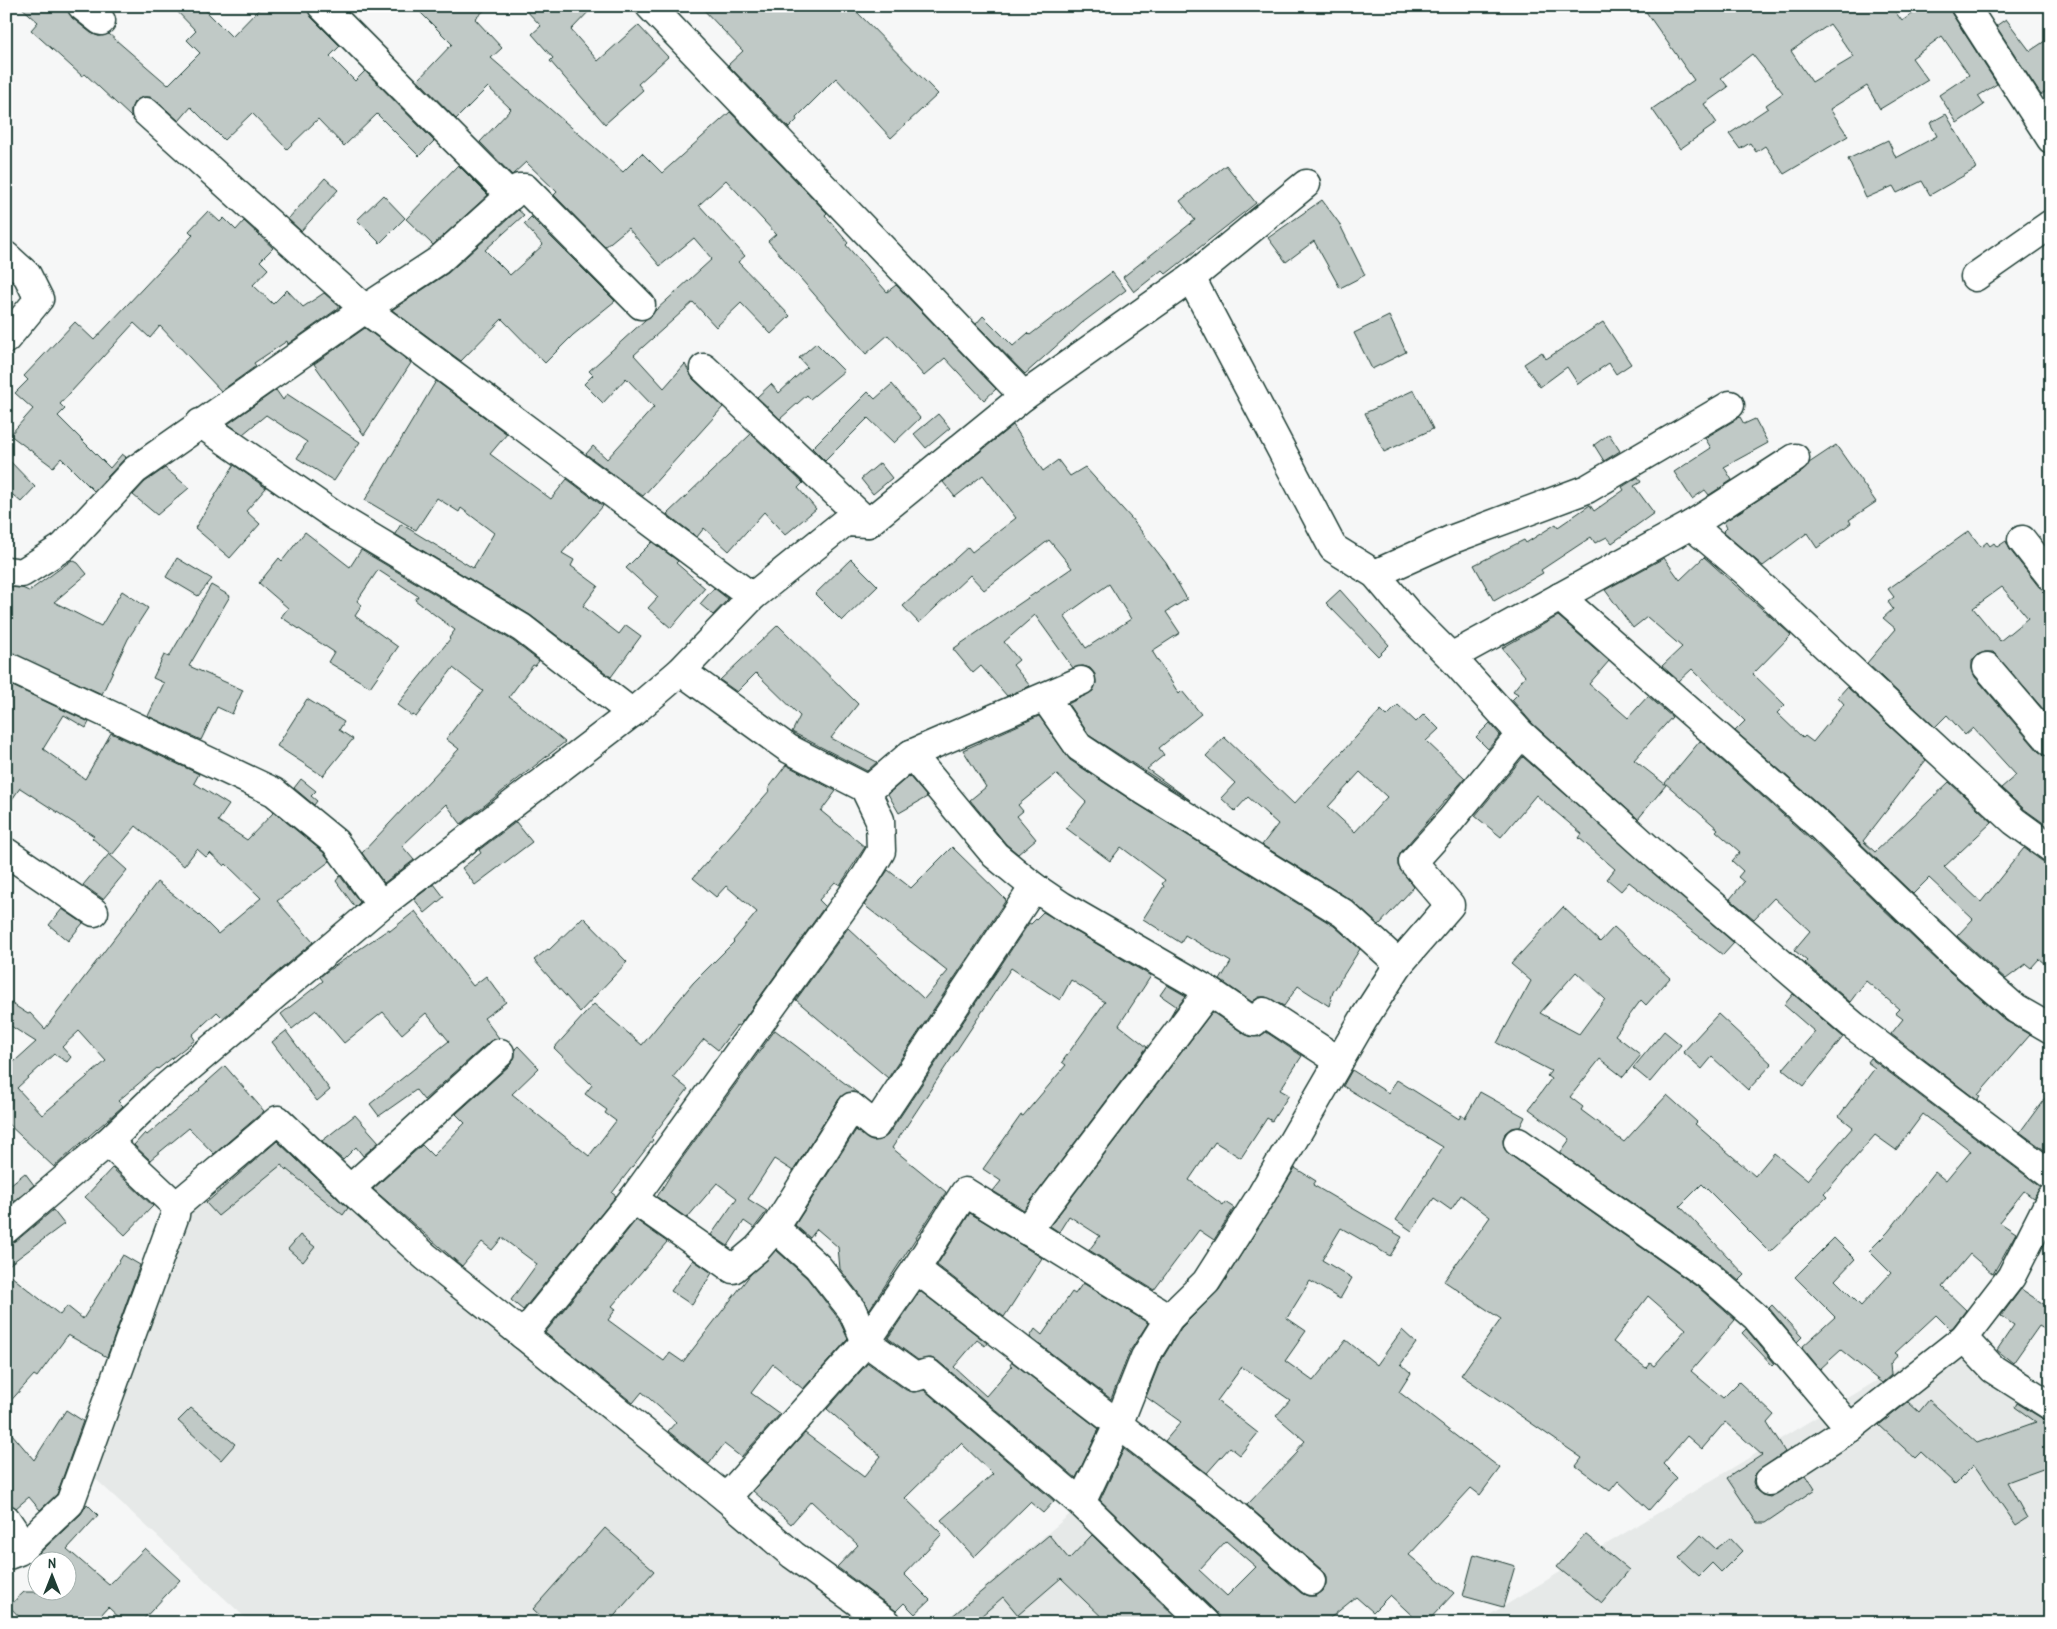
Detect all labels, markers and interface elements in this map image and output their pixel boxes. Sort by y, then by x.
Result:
north arrow [28,1552,78,1602]
text: N [48,1553,56,1572]

